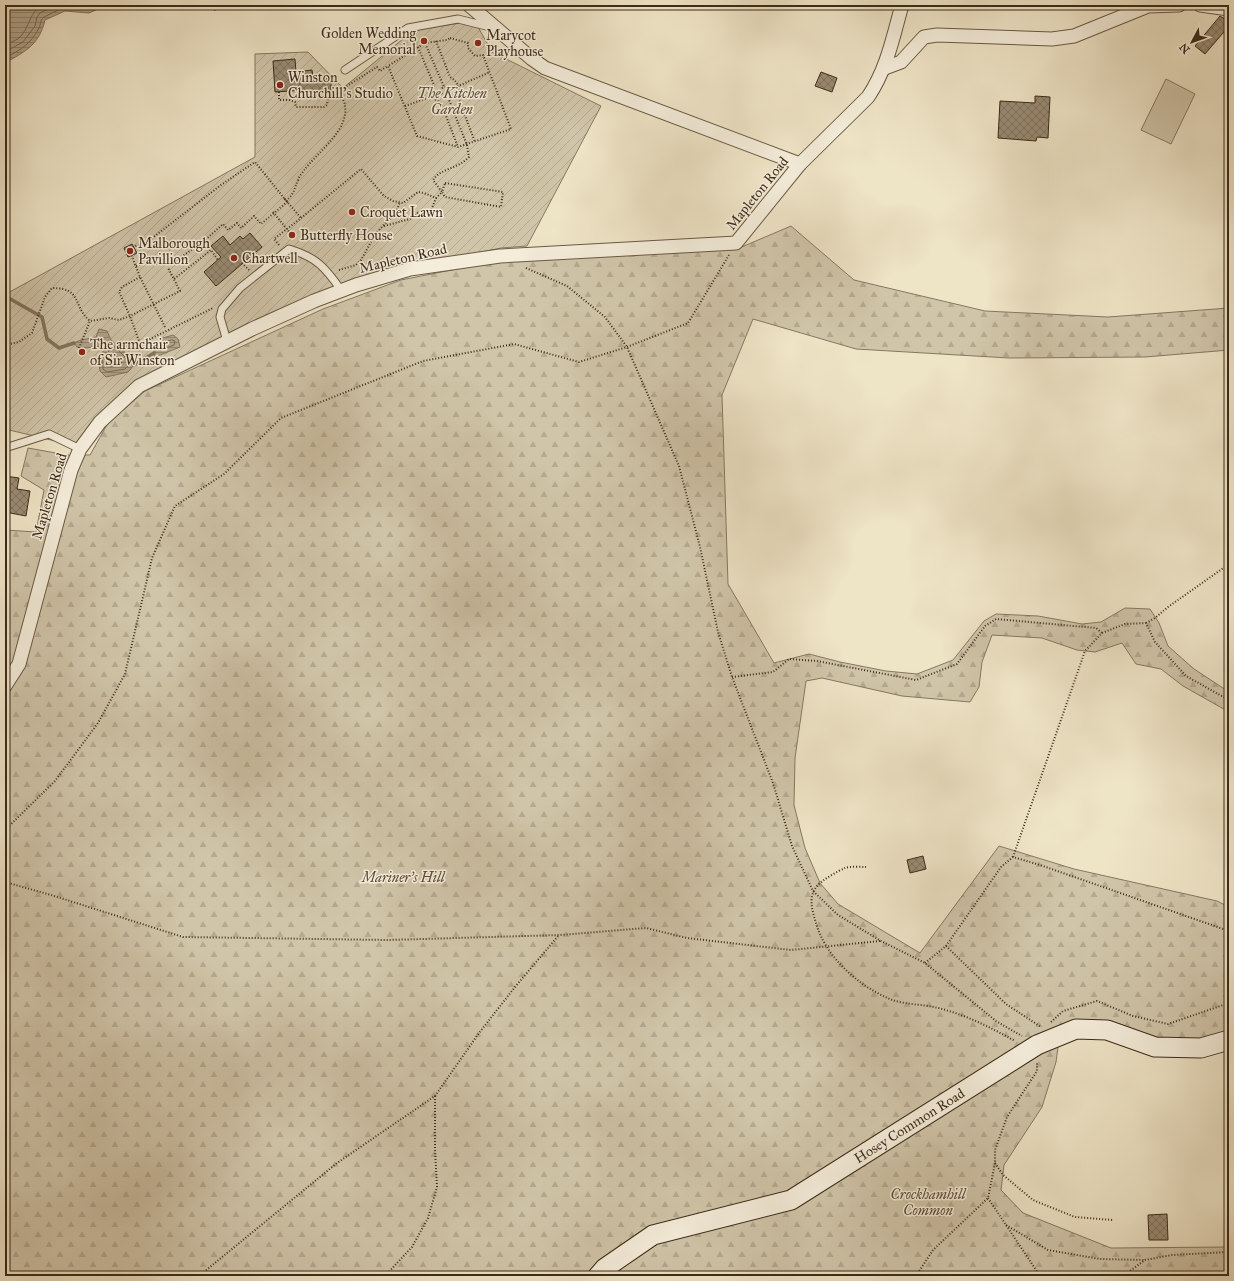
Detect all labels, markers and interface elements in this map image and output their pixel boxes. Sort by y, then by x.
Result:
north arrow [1172,22,1212,62]
place label: Golden Wedding Memorial [321,25,416,58]
place label: Marycot Playhouse [486,27,543,60]
marker: Golden Wedding Memorial [419,36,429,46]
marker: Marycot Playhouse [473,38,483,48]
text: N [1176,40,1193,56]
place label: Winston Churchill’s Studio [288,69,393,102]
marker: Winston Churchill’s Studio [275,80,285,90]
park label: The Kitchen Garden [417,85,487,118]
street label: Mapleton Road [723,153,792,233]
place label: Croquet Lawn [360,204,443,222]
marker: Croquet Lawn [347,207,357,217]
place label: Butterfly House [300,227,393,244]
marker: Butterfly House [287,230,297,240]
place label: Malborough Pavillion [138,235,210,268]
street label: Mapleton Road [358,240,449,277]
marker: Malborough Pavillion [125,246,135,256]
place label: Chartwell [242,250,298,267]
marker: Chartwell [229,253,239,263]
place label: The armchair of Sir Winston [90,336,175,369]
marker: The armchair of Sir Winston [77,347,87,357]
street label: Mapleton Road [28,451,71,541]
park label: Mariner's Hill [360,869,446,886]
street label: Hosey Common Road [851,1085,968,1167]
park label: Crockhamhill Common [891,1186,967,1219]

